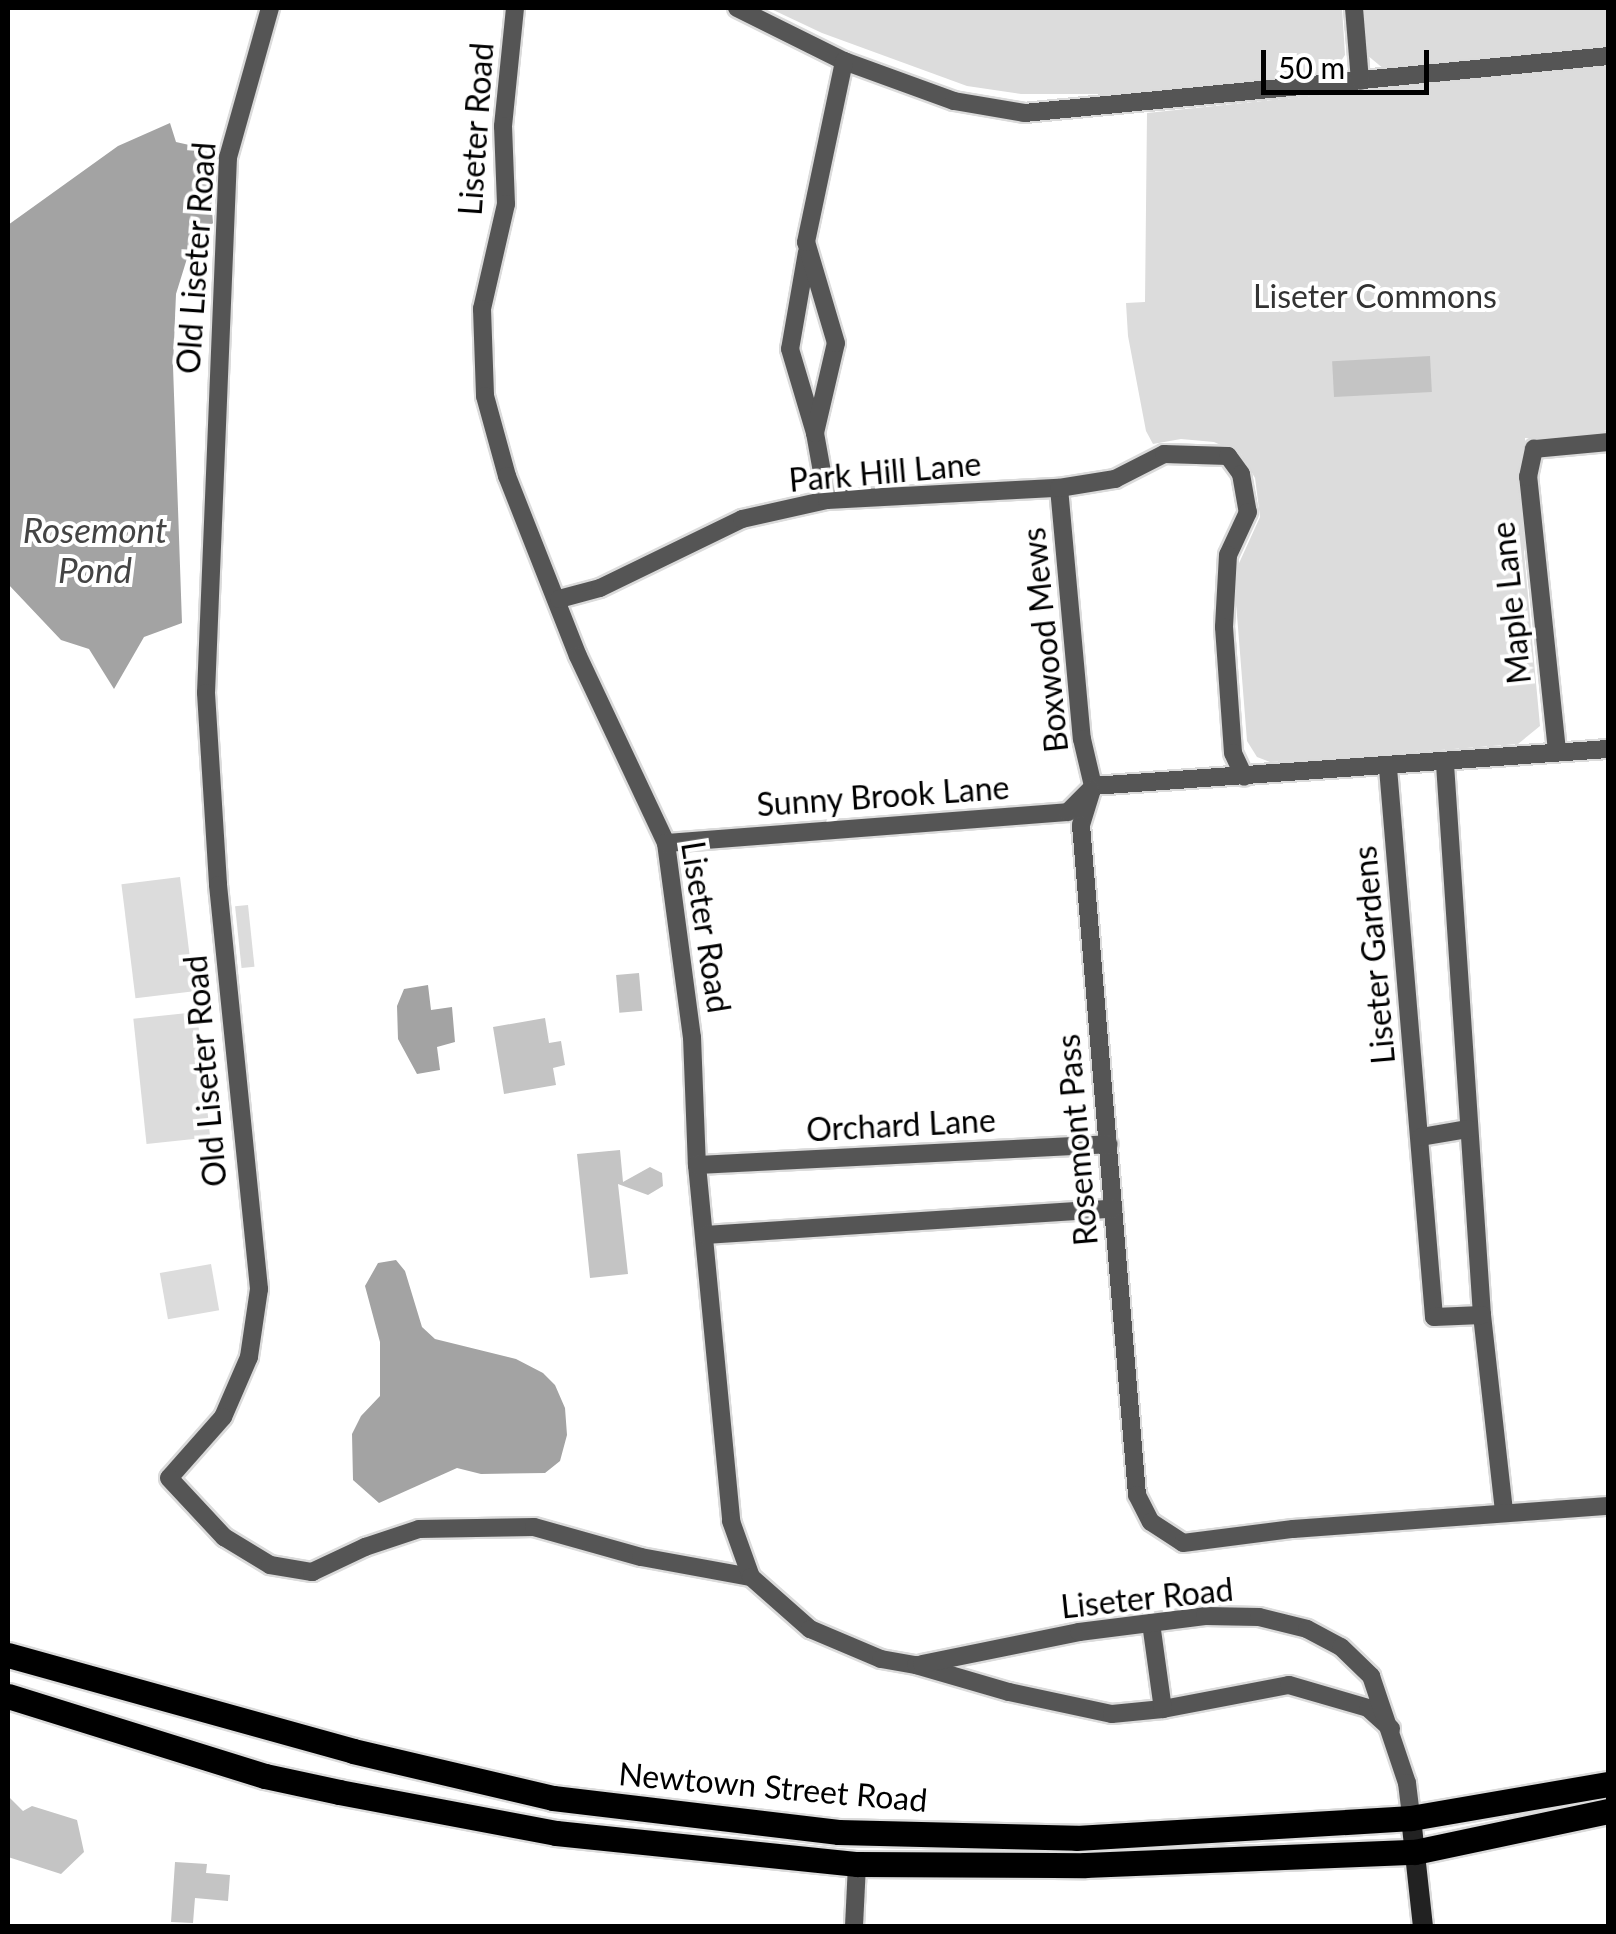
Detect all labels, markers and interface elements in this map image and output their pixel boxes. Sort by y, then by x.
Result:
scale bar [1266,30,1434,92]
street label: Liseter Road [451,41,501,217]
text: 50 m [1278,49,1345,85]
street label: Old Liseter Road [169,141,223,375]
park label: Liseter Commons [1253,277,1497,315]
street label: Park Hill Lane [787,444,983,500]
water label: Rosemont Pond [23,508,167,590]
street label: Maple Lane [1483,520,1539,686]
street label: Boxwood Mews [1014,526,1076,754]
street label: Sunny Brook Lane [755,768,1011,824]
street label: Liseter Road [673,838,739,1016]
street label: Liseter Gardens [1345,844,1403,1066]
street label: Old Liseter Road [176,953,234,1189]
street label: Rosemont Pass [1049,1033,1105,1247]
street label: Orchard Lane [805,1101,997,1149]
street label: Liseter Road [1059,1570,1235,1626]
street label: Newtown Street Road [617,1754,929,1820]

